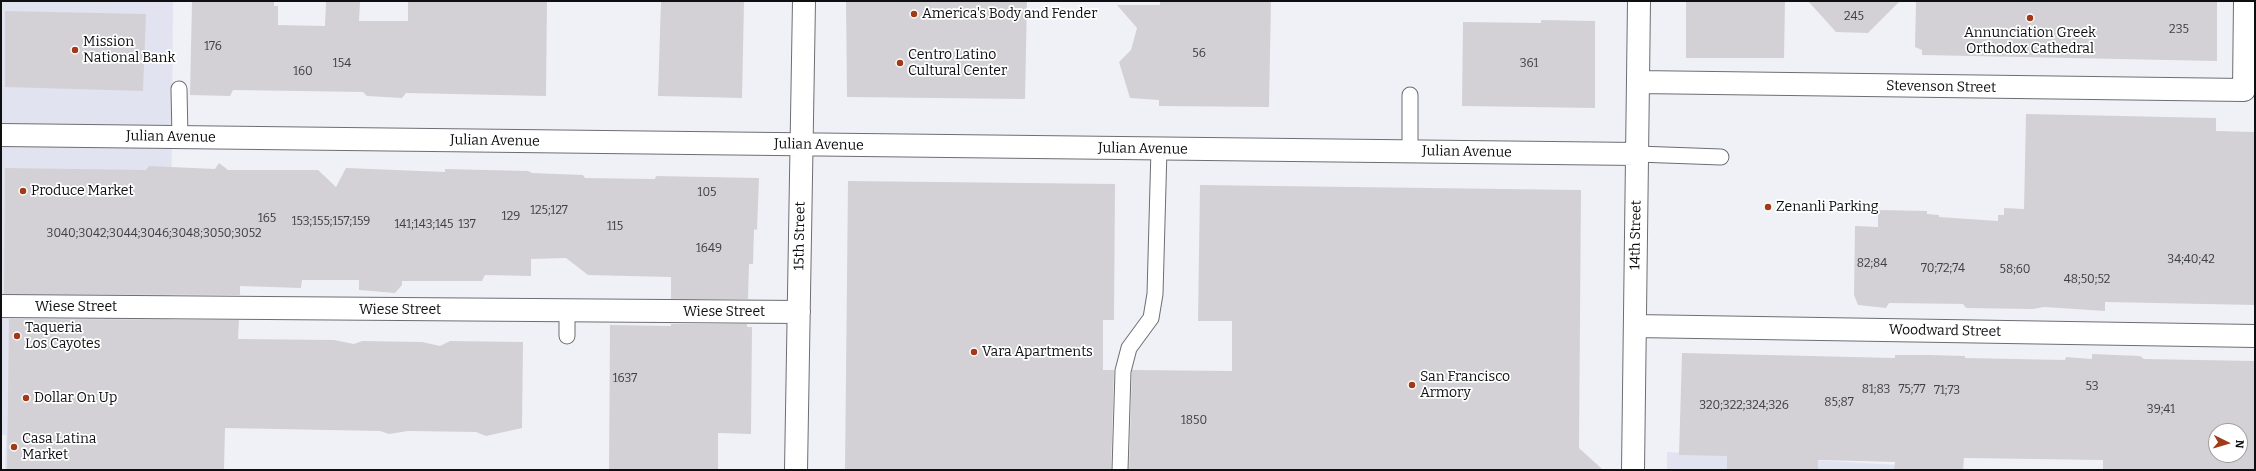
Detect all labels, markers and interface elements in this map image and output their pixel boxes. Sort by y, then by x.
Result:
place label: America's Body and Fender [922,6,1097,22]
marker: America's Body and Fender [909,9,919,19]
house number: 245 [1844,10,1864,24]
marker: Annunciation Greek Orthodox Cathedral [2025,13,2035,23]
house number: 235 [2169,23,2189,37]
place label: Annunciation Greek Orthodox Cathedral [1964,25,2096,58]
place label: Mission National Bank [83,34,175,66]
house number: 176 [204,40,222,54]
marker: Mission National Bank [70,45,80,55]
place label: Centro Latino Cultural Center [908,47,1007,80]
house number: 56 [1192,47,1206,61]
house number: 154 [333,57,351,71]
house number: 361 [1520,57,1538,71]
marker: Centro Latino Cultural Center [895,58,905,68]
house number: 160 [293,65,313,79]
street label: Stevenson Street [1886,78,1996,96]
street label: Julian Avenue [126,128,216,146]
street label: Julian Avenue [450,132,540,150]
street label: Julian Avenue [774,136,864,154]
street label: Julian Avenue [1098,140,1188,158]
street label: Julian Avenue [1422,143,1512,161]
place label: Produce Market [31,183,133,199]
marker: Produce Market [18,186,28,196]
house number: 105 [698,186,716,200]
place label: Zenanli Parking [1776,199,1879,215]
street label: 14th Street [1627,200,1645,270]
street label: 15th Street [791,201,809,271]
marker: Zenanli Parking [1763,202,1773,212]
house number: 125;127 [530,204,568,218]
house number: 129 [502,210,520,224]
house number: 165 [258,212,276,226]
house number: 153;155;157;159 [292,215,370,229]
house number: 141;143;145 [394,218,454,232]
house number: 137 [458,218,476,232]
house number: 115 [607,220,623,234]
house number: 3040;3042;3044;3046;3048;3050;3052 [47,227,261,241]
house number: 1649 [696,242,722,256]
house number: 34;40;42 [2167,253,2215,267]
house number: 82;84 [1857,257,1887,271]
house number: 70;72;74 [1921,262,1965,276]
house number: 58;60 [2000,263,2030,277]
house number: 48;50;52 [2064,273,2110,287]
street label: Wiese Street [35,299,117,315]
street label: Wiese Street [359,302,441,318]
street label: Wiese Street [683,304,765,320]
place label: Taqueria Los Cayotes [25,320,100,352]
street label: Woodward Street [1889,322,2001,340]
marker: Taqueria Los Cayotes [12,331,22,341]
place label: Vara Apartments [982,344,1093,360]
marker: Vara Apartments [969,347,979,357]
place label: San Francisco Armory [1420,369,1510,402]
house number: 1637 [613,372,637,386]
marker: San Francisco Armory [1407,380,1417,390]
house number: 53 [2086,380,2098,394]
house number: 81;83 [1862,383,1890,397]
house number: 75;77 [1899,383,1925,397]
house number: 71;73 [1934,384,1960,398]
place label: Dollar On Up [34,390,117,406]
marker: Dollar On Up [21,393,31,403]
house number: 85;87 [1824,396,1854,410]
house number: 320;322;324;326 [1699,399,1789,413]
house number: 39;41 [2147,403,2175,417]
house number: 1850 [1181,414,1207,428]
north arrow [2208,423,2248,463]
place label: Casa Latina Market [22,431,97,464]
text: N [2233,439,2246,449]
marker: Casa Latina Market [9,442,19,452]

